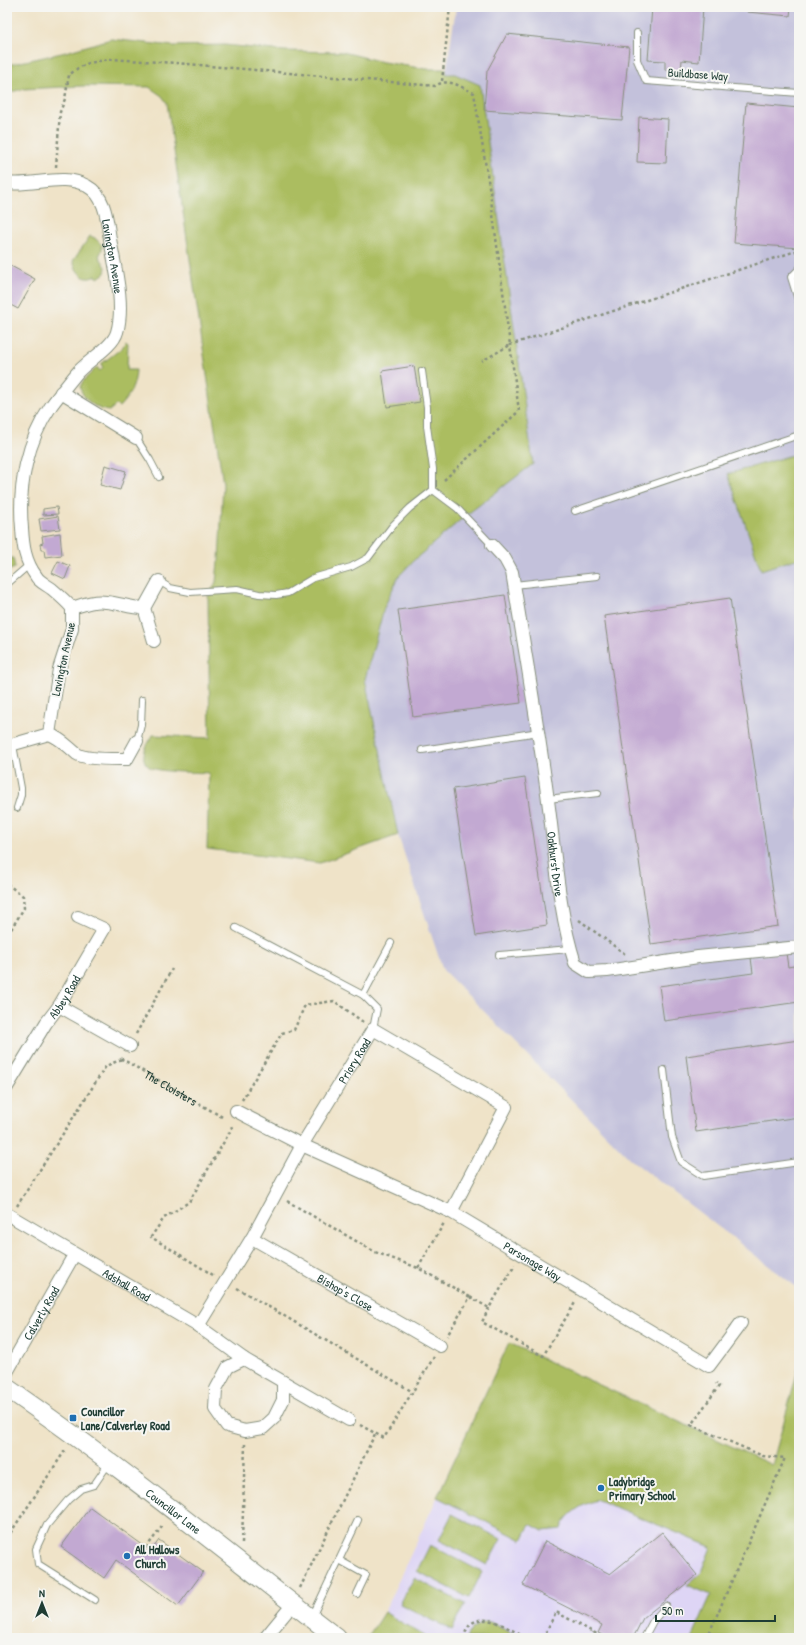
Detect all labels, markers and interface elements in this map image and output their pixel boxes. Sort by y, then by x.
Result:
street label: Buildbase Way [667,63,729,85]
street label: Lavington Avenue [99,218,128,295]
street label: Lavington Avenue [47,620,79,697]
street label: Oakhurst Drive [543,831,568,898]
street label: Abbey Road [44,971,84,1022]
street label: Priory Road [333,1034,374,1086]
street label: The Cloisters [141,1065,201,1109]
street label: Parsonage Way [501,1237,565,1285]
street label: Adshall Road [100,1264,154,1305]
street label: Bishop's Close [315,1269,377,1315]
street label: Calverly Road [19,1283,63,1343]
place label: Councillor Lane/Calverley Road [81,1403,170,1435]
marker: Councillor Lane/Calverley Road [68,1413,78,1423]
place label: Ladybridge Primary School [609,1473,676,1505]
marker: Ladybridge Primary School [596,1483,606,1493]
street label: Councillor Lane [142,1484,205,1538]
place label: All Hallows Church [135,1541,180,1572]
marker: All Hallows Church [122,1551,132,1561]
north arrow [22,1583,62,1623]
text: N [39,1586,45,1600]
scale bar [656,1597,775,1623]
text: 50 m [662,1602,683,1619]

